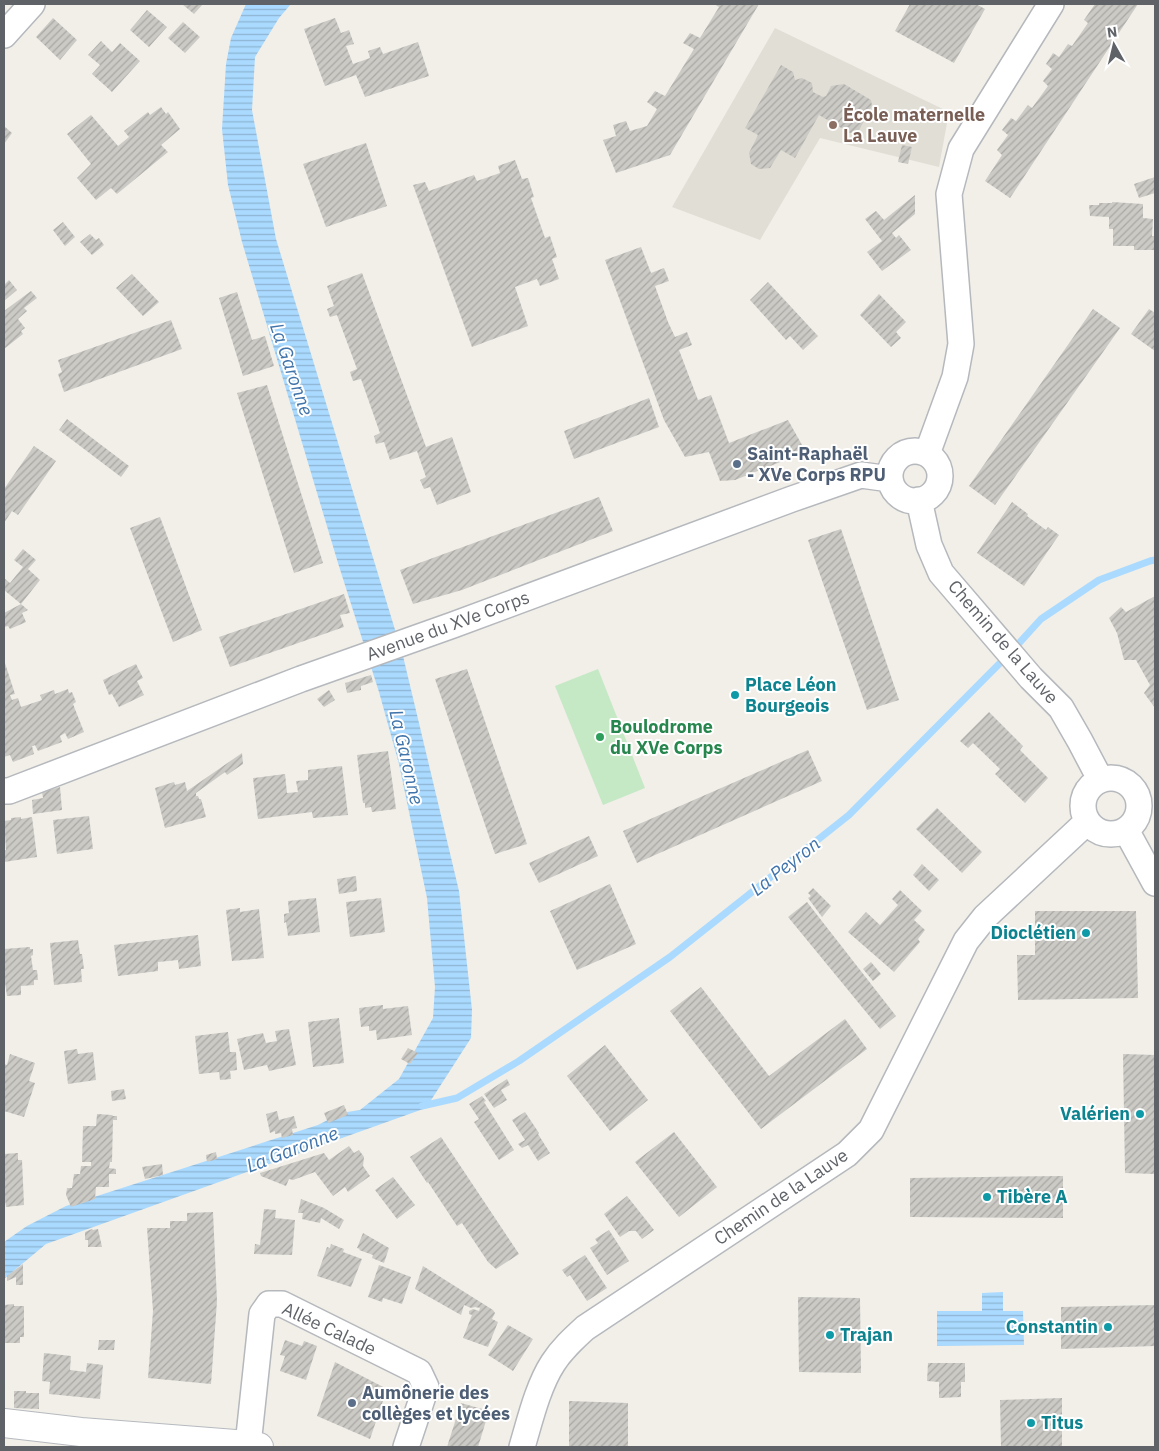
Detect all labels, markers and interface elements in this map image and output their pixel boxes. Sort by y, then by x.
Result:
north arrow [1089,20,1139,70]
text: N [1106,23,1118,42]
place label: École maternelle La Lauve [843,102,985,147]
marker: École maternelle La Lauve [827,119,839,131]
water label: La Garonne [265,319,319,419]
place label: Saint-Raphaël - XVe Corps RPU [747,442,886,486]
marker: Saint-Raphaël - XVe Corps RPU [731,458,743,470]
street label: Chemin de la Lauve [943,575,1064,708]
street label: Avenue du XVe Corps [363,585,533,666]
place label: Place Léon Bourgeois [745,673,836,717]
marker: Place Léon Bourgeois [729,689,741,701]
water label: La Garonne [384,707,430,807]
place label: Boulodrome du XVe Corps [610,715,723,759]
marker: Boulodrome du XVe Corps [594,731,606,743]
water label: La Peyron [745,831,825,901]
place label: Dioclétien [990,921,1076,944]
marker: Dioclétien [1080,927,1092,939]
place label: Valérien [1060,1102,1130,1125]
marker: Valérien [1134,1108,1146,1120]
water label: La Garonne [243,1120,342,1178]
street label: Chemin de la Lauve [709,1143,852,1250]
place label: Tibère A [997,1185,1068,1208]
marker: Tibère A [981,1191,993,1203]
street label: Allée Calade [279,1297,380,1360]
place label: Constantin [1006,1315,1098,1338]
marker: Constantin [1102,1321,1114,1333]
place label: Trajan [840,1323,893,1346]
marker: Trajan [824,1329,836,1341]
place label: Aumônerie des collèges et lycées [362,1381,510,1425]
marker: Aumônerie des collèges et lycées [346,1397,358,1409]
place label: Titus [1041,1411,1083,1434]
marker: Titus [1025,1417,1037,1429]

